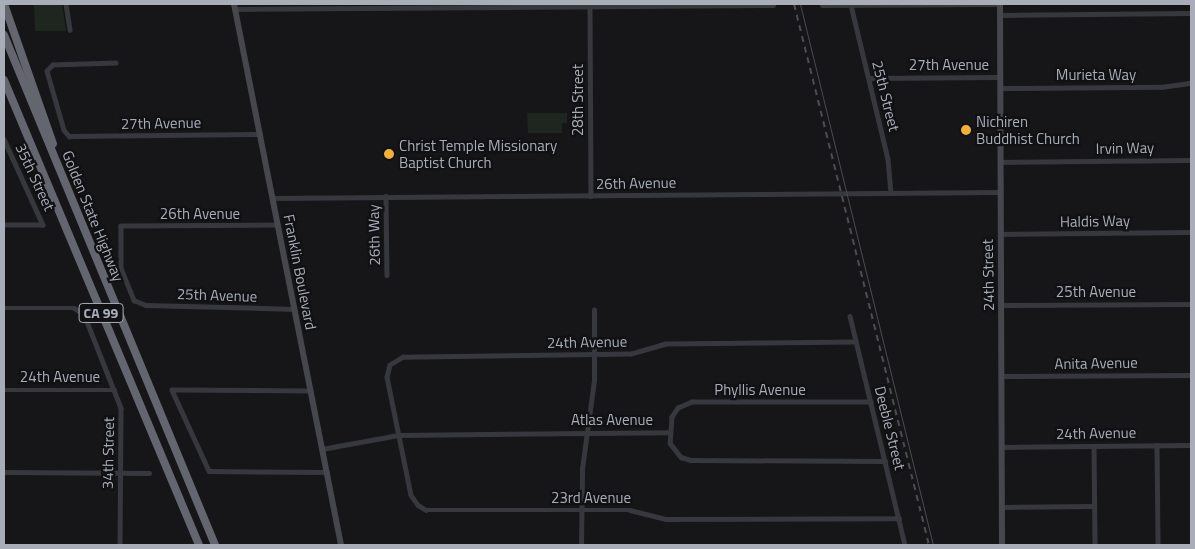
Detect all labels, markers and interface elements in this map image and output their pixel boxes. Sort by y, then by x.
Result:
street label: 27th Avenue [909,56,989,74]
street label: 25th Street [869,59,903,133]
street label: 28th Street [569,64,587,136]
street label: Murieta Way [1056,66,1136,84]
place label: Nichiren Buddhist Church [976,112,1080,147]
street label: 27th Avenue [121,113,201,133]
marker: Nichiren Buddhist Church [960,124,972,136]
place label: Christ Temple Missionary Baptist Church [399,136,557,171]
street label: Irvin Way [1096,138,1154,158]
street label: 35th Street [12,141,58,213]
street label: Golden State Highway [59,148,127,284]
marker: Christ Temple Missionary Baptist Church [383,148,395,160]
street label: 26th Avenue [596,173,676,193]
street label: 26th Way [364,204,384,266]
street label: 26th Avenue [160,205,240,223]
street label: Haldis Way [1060,211,1130,231]
street label: Franklin Boulevard [280,213,320,331]
street label: 24th Street [978,239,998,311]
street label: 25th Avenue [1056,283,1136,301]
street label: 25th Avenue [177,285,257,305]
road number: CA 99 [78,302,124,324]
street label: 24th Avenue [547,332,627,352]
street label: Anita Avenue [1054,353,1138,373]
street label: 24th Avenue [20,368,100,386]
street label: Phyllis Avenue [714,381,806,399]
street label: Deeble Street [871,384,909,472]
street label: Atlas Avenue [571,411,653,429]
street label: 34th Street [98,417,118,489]
street label: 24th Avenue [1056,423,1136,443]
street label: 23rd Avenue [551,489,631,507]

